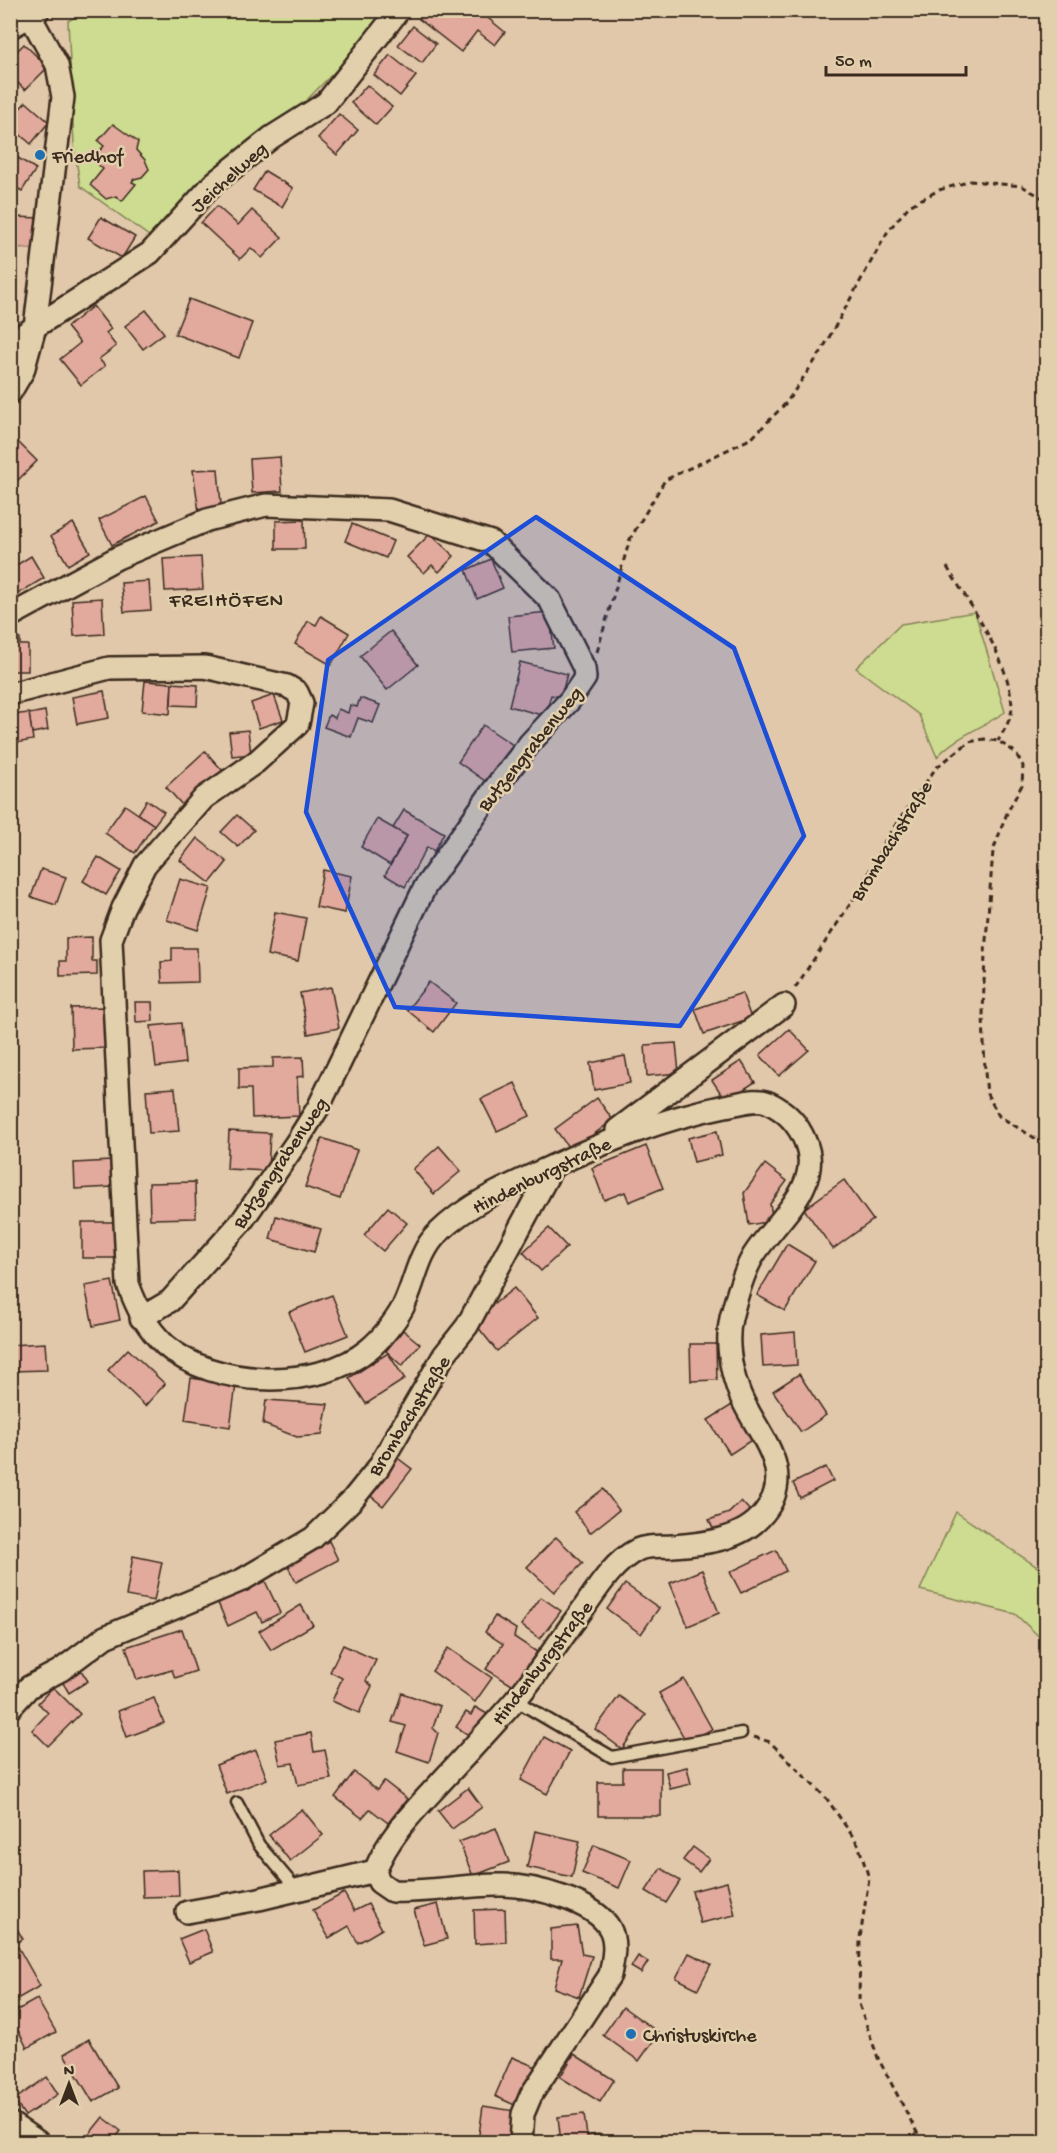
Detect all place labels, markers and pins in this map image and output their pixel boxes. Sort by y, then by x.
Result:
place label: Friedhof [51,147,125,170]
marker: Friedhof [33,148,47,162]
place label: Christuskirche [643,2026,757,2049]
marker: Christuskirche [624,2027,638,2041]

